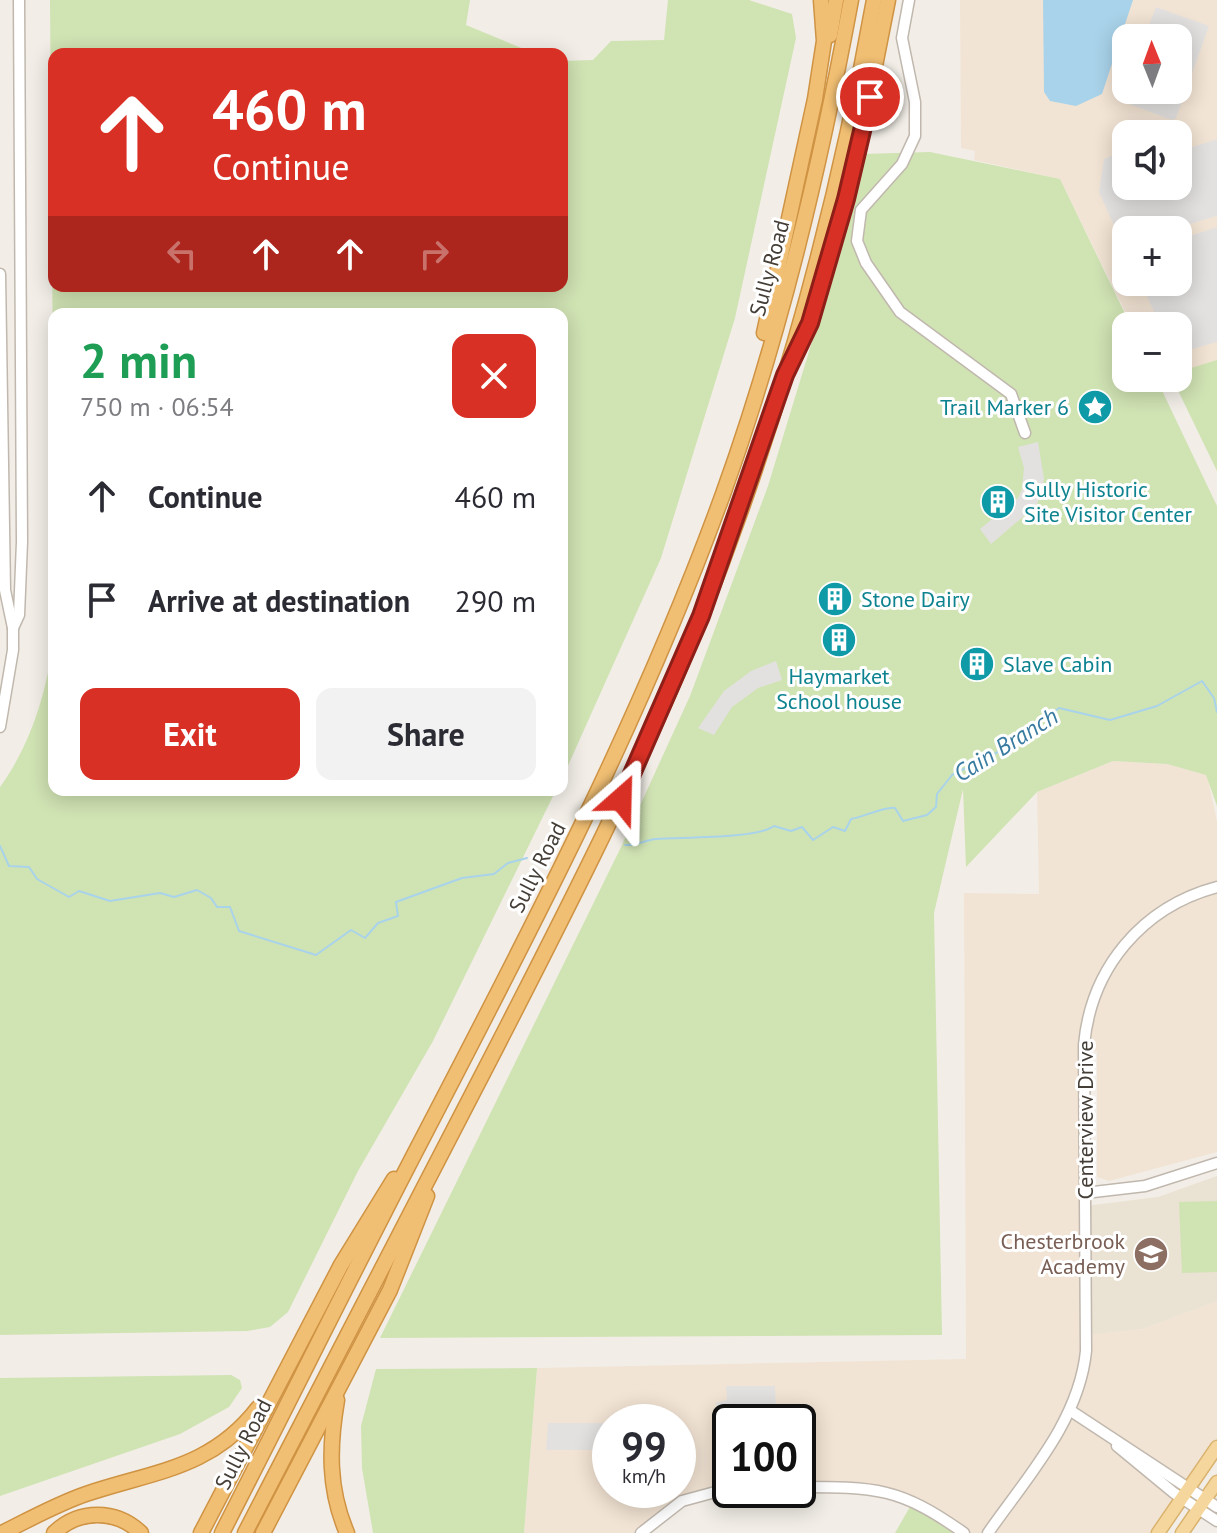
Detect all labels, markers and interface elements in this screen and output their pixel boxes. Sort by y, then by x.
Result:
north arrow [1112,24,1192,104]
map controls [1112,24,1192,392]
pin [836,63,904,131]
text: 460 m [212,73,367,145]
icon: arrive [848,75,892,119]
icon: ahead [80,80,184,184]
button: sound [1112,120,1192,200]
text: Continue [212,143,350,190]
button: + [1112,216,1192,296]
street label: Sully Road [743,217,795,319]
icon: left [160,232,204,276]
icon: ahead [244,232,288,276]
icon: ahead [328,232,372,276]
icon: right [412,232,456,276]
button: − [1112,312,1192,392]
text: 2 min [80,329,197,391]
button: close [452,334,536,418]
place icon: Trail Marker 6 [1076,388,1114,426]
text: 750 m · 06:54 [80,390,234,423]
place label: Trail Marker 6 [940,393,1069,421]
icon: ahead [80,474,124,518]
place label: Sully Historic Site Visitor Center [1024,475,1192,528]
text: Continue [148,477,262,516]
text: 460 m [455,477,536,516]
building icon: Sully Historic Site Visitor Center [979,483,1017,521]
icon: arrive [80,578,124,622]
building icon: Stone Dairy [816,580,854,618]
text: Arrive at destination [148,581,410,620]
text: 290 m [455,581,536,620]
place label: Stone Dairy [861,585,970,613]
building icon: Haymarket School house [820,621,858,659]
building icon: Slave Cabin [958,645,996,683]
place label: Slave Cabin [1003,650,1112,678]
place label: Haymarket School house [776,662,902,715]
button: Exit [80,688,300,780]
button: Share [316,688,536,780]
water label: Cain Branch [948,700,1064,789]
position arrow [579,757,663,841]
street label: Sully Road [502,817,572,917]
street label: Centerview Drive [1071,1040,1099,1200]
place label: Chesterbrook Academy [1001,1227,1126,1280]
school or university icon: Chesterbrook Academy [1132,1235,1170,1273]
street label: Sully Road [208,1394,278,1494]
speed limit sign: 100 [712,1404,816,1508]
text: 99 [621,1420,667,1472]
text: km/h [622,1463,666,1489]

